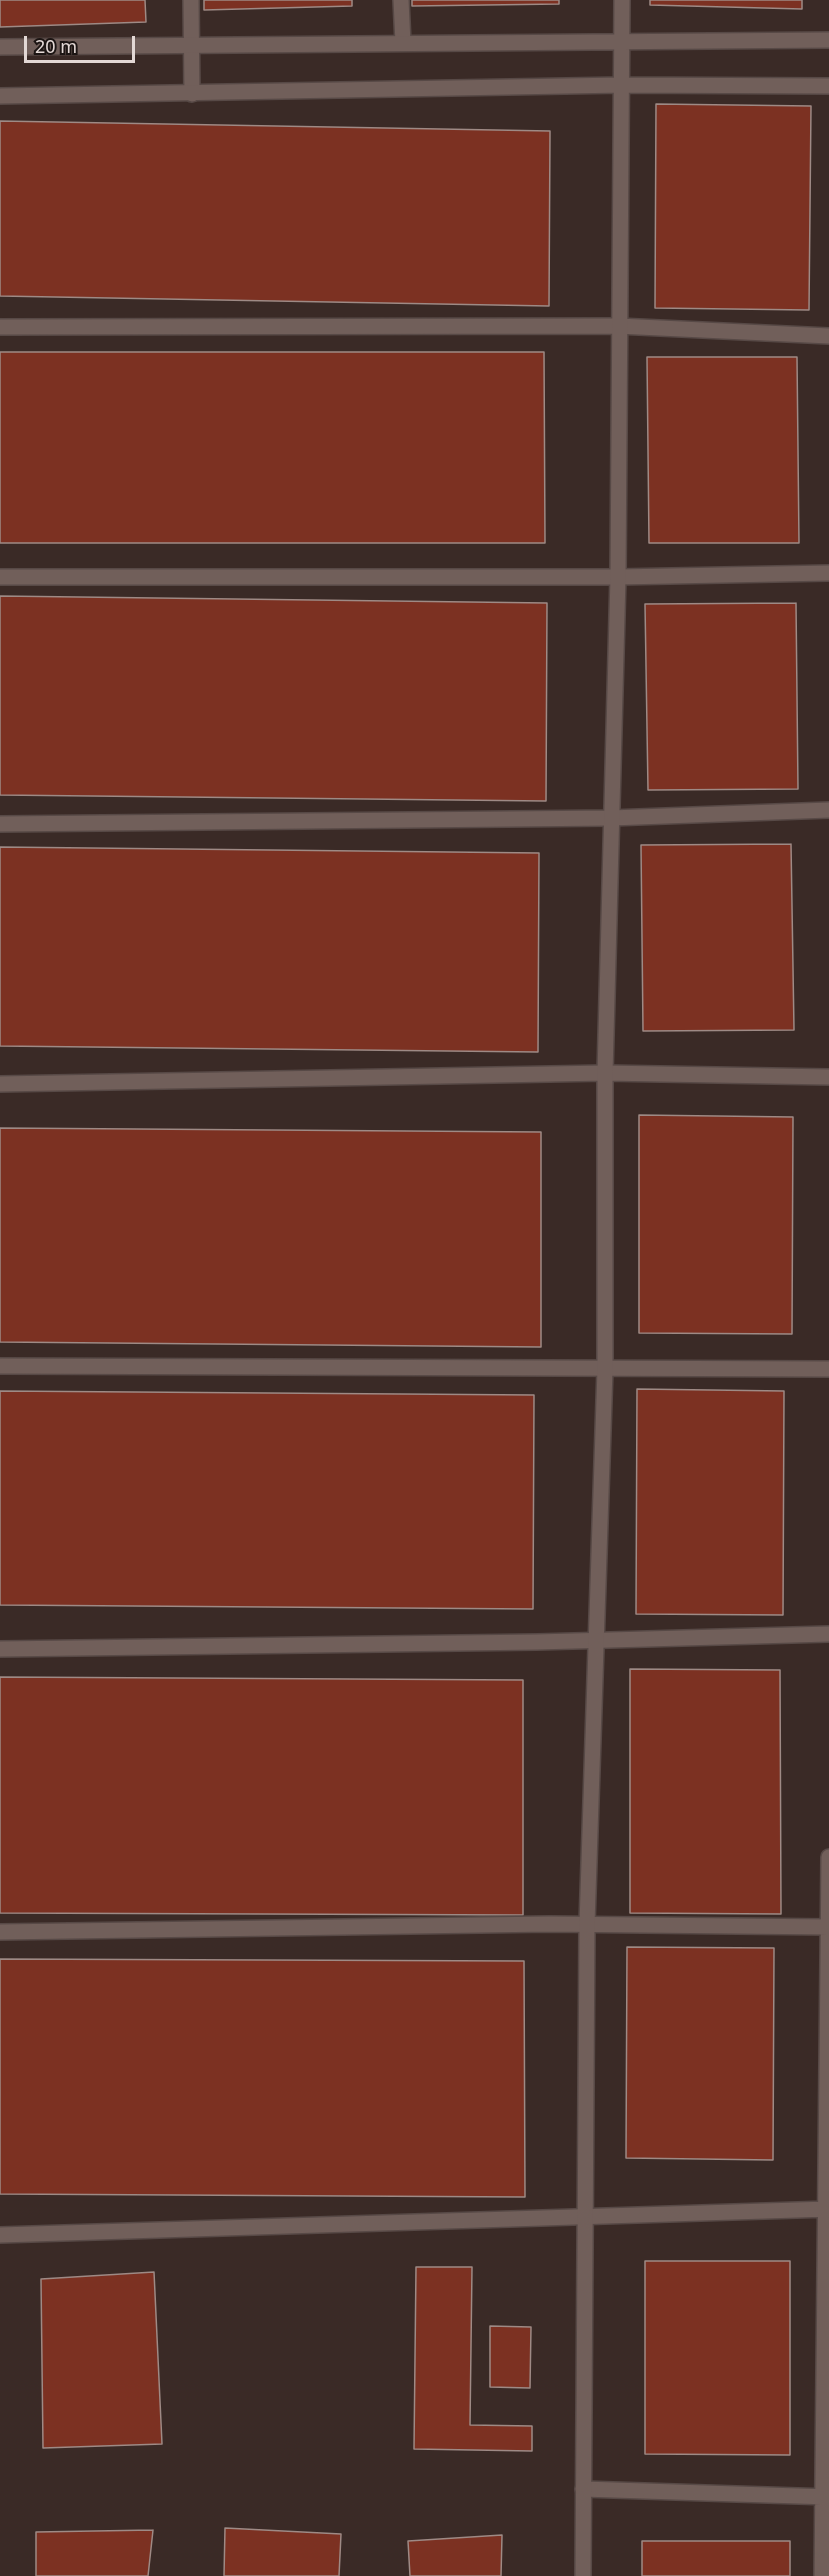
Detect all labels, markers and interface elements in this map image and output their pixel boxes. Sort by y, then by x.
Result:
scale bar [27,24,138,62]
text: 20 m [35,34,77,58]

